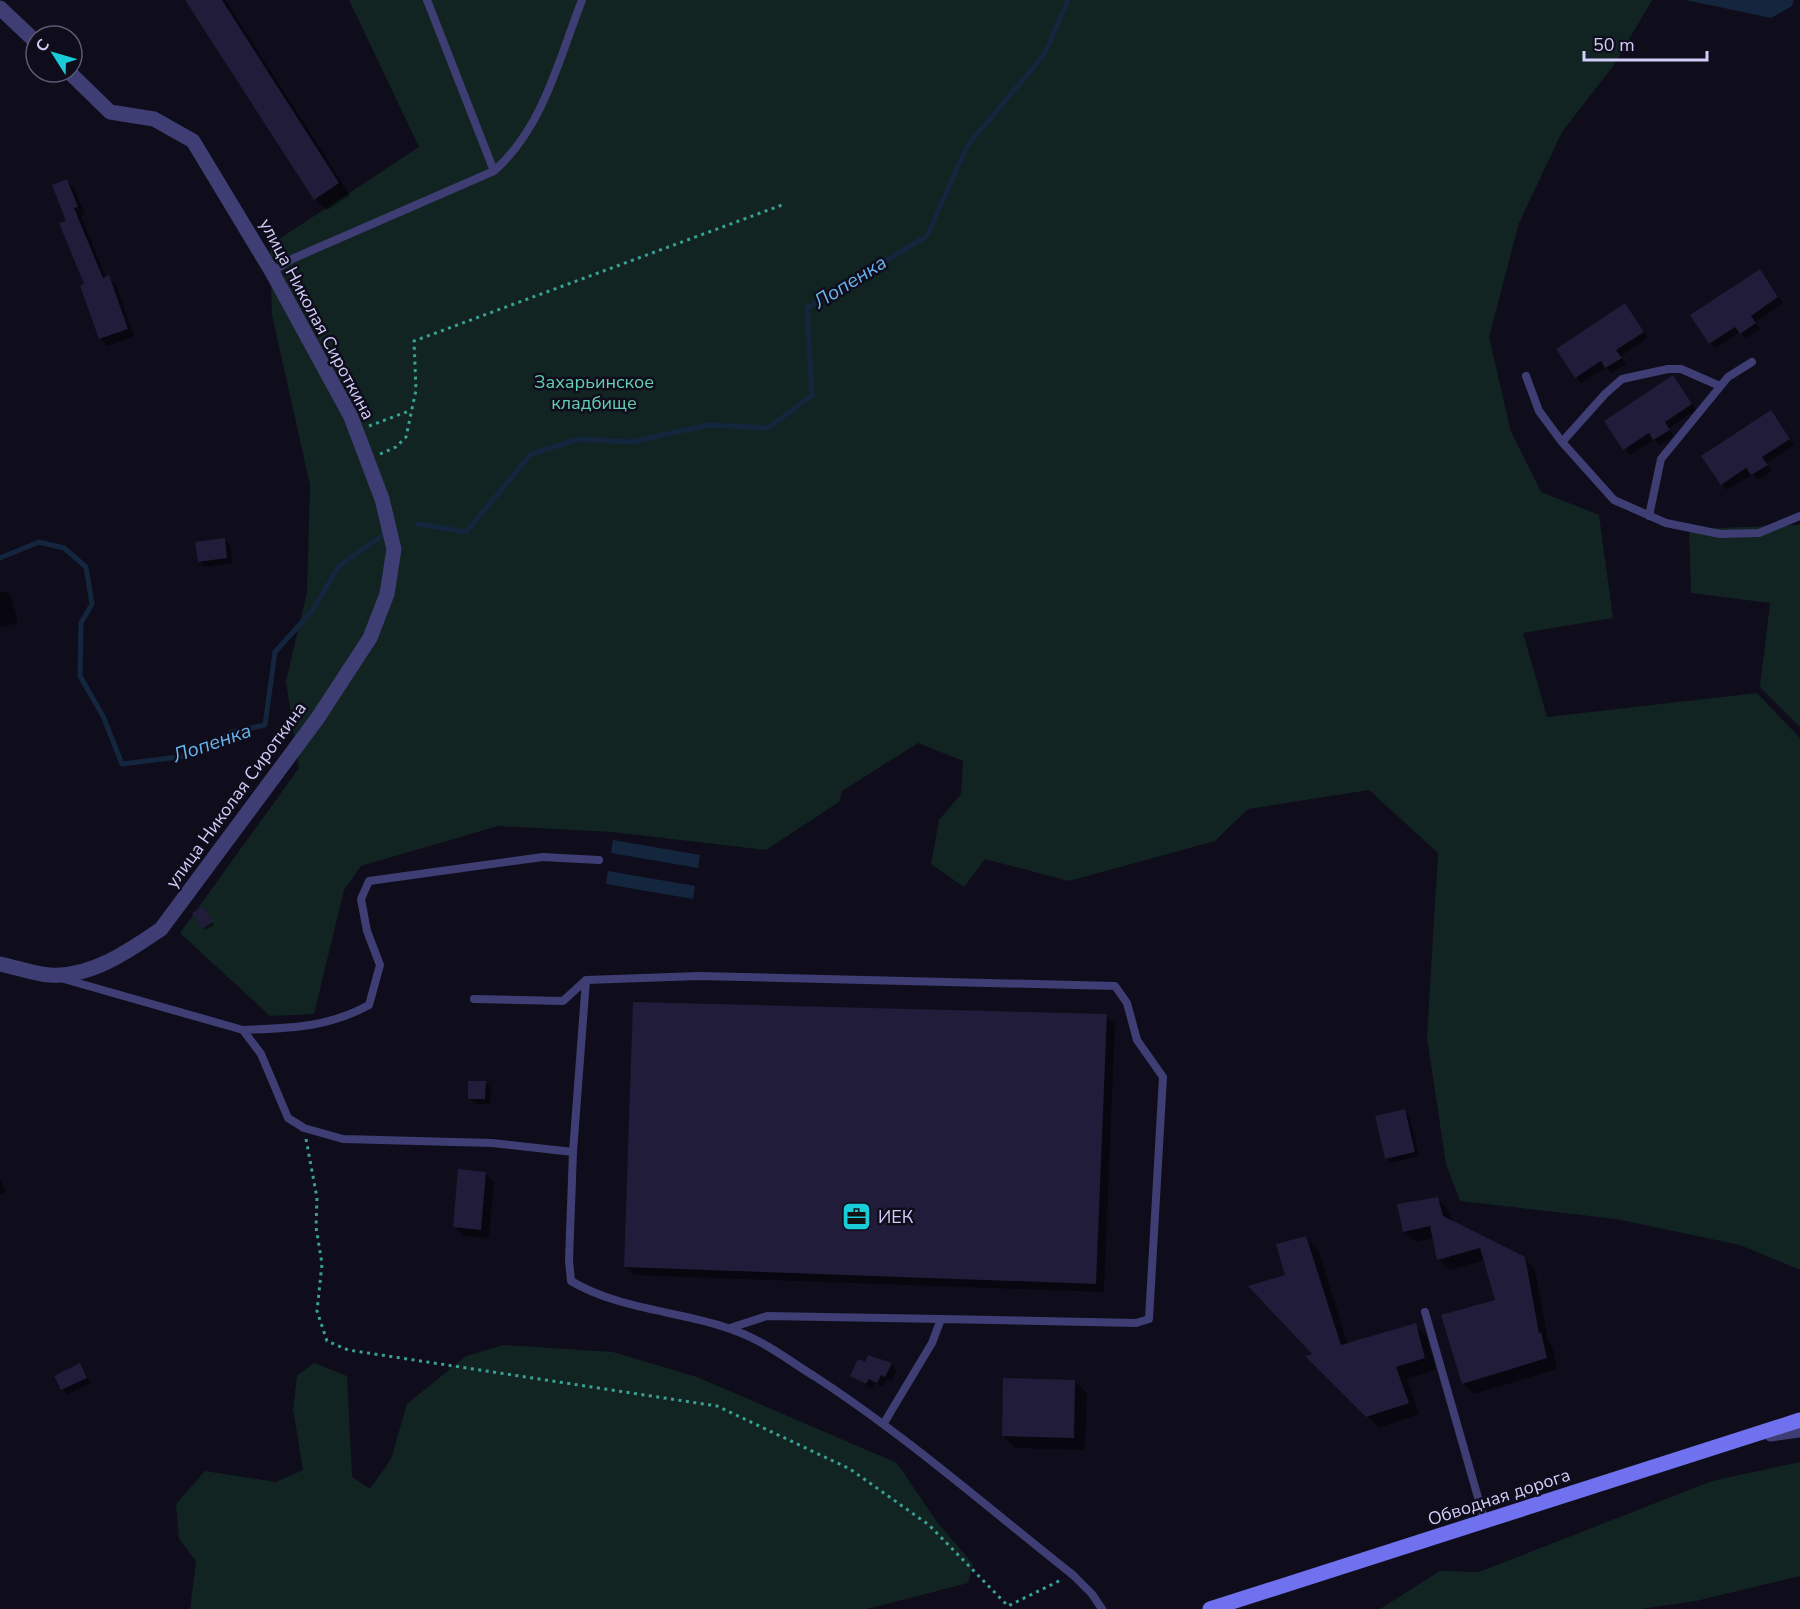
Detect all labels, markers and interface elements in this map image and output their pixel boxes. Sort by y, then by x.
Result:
north arrow [24,24,84,84]
scale bar [1584,24,1707,62]
text: 50 m [1593,33,1635,57]
text: С [31,35,55,57]
street label: улица Николая Сироткина [254,214,380,424]
water label: Лопенка [807,249,892,316]
park label: Захарьинское кладбище [534,370,654,415]
street label: улица Николая Сироткина [160,697,312,893]
water label: Лопенка [168,717,255,769]
office icon: ИЕК [841,1201,873,1233]
place label: ИЕК [878,1205,914,1229]
street label: Обводная дорога [1425,1463,1573,1531]

